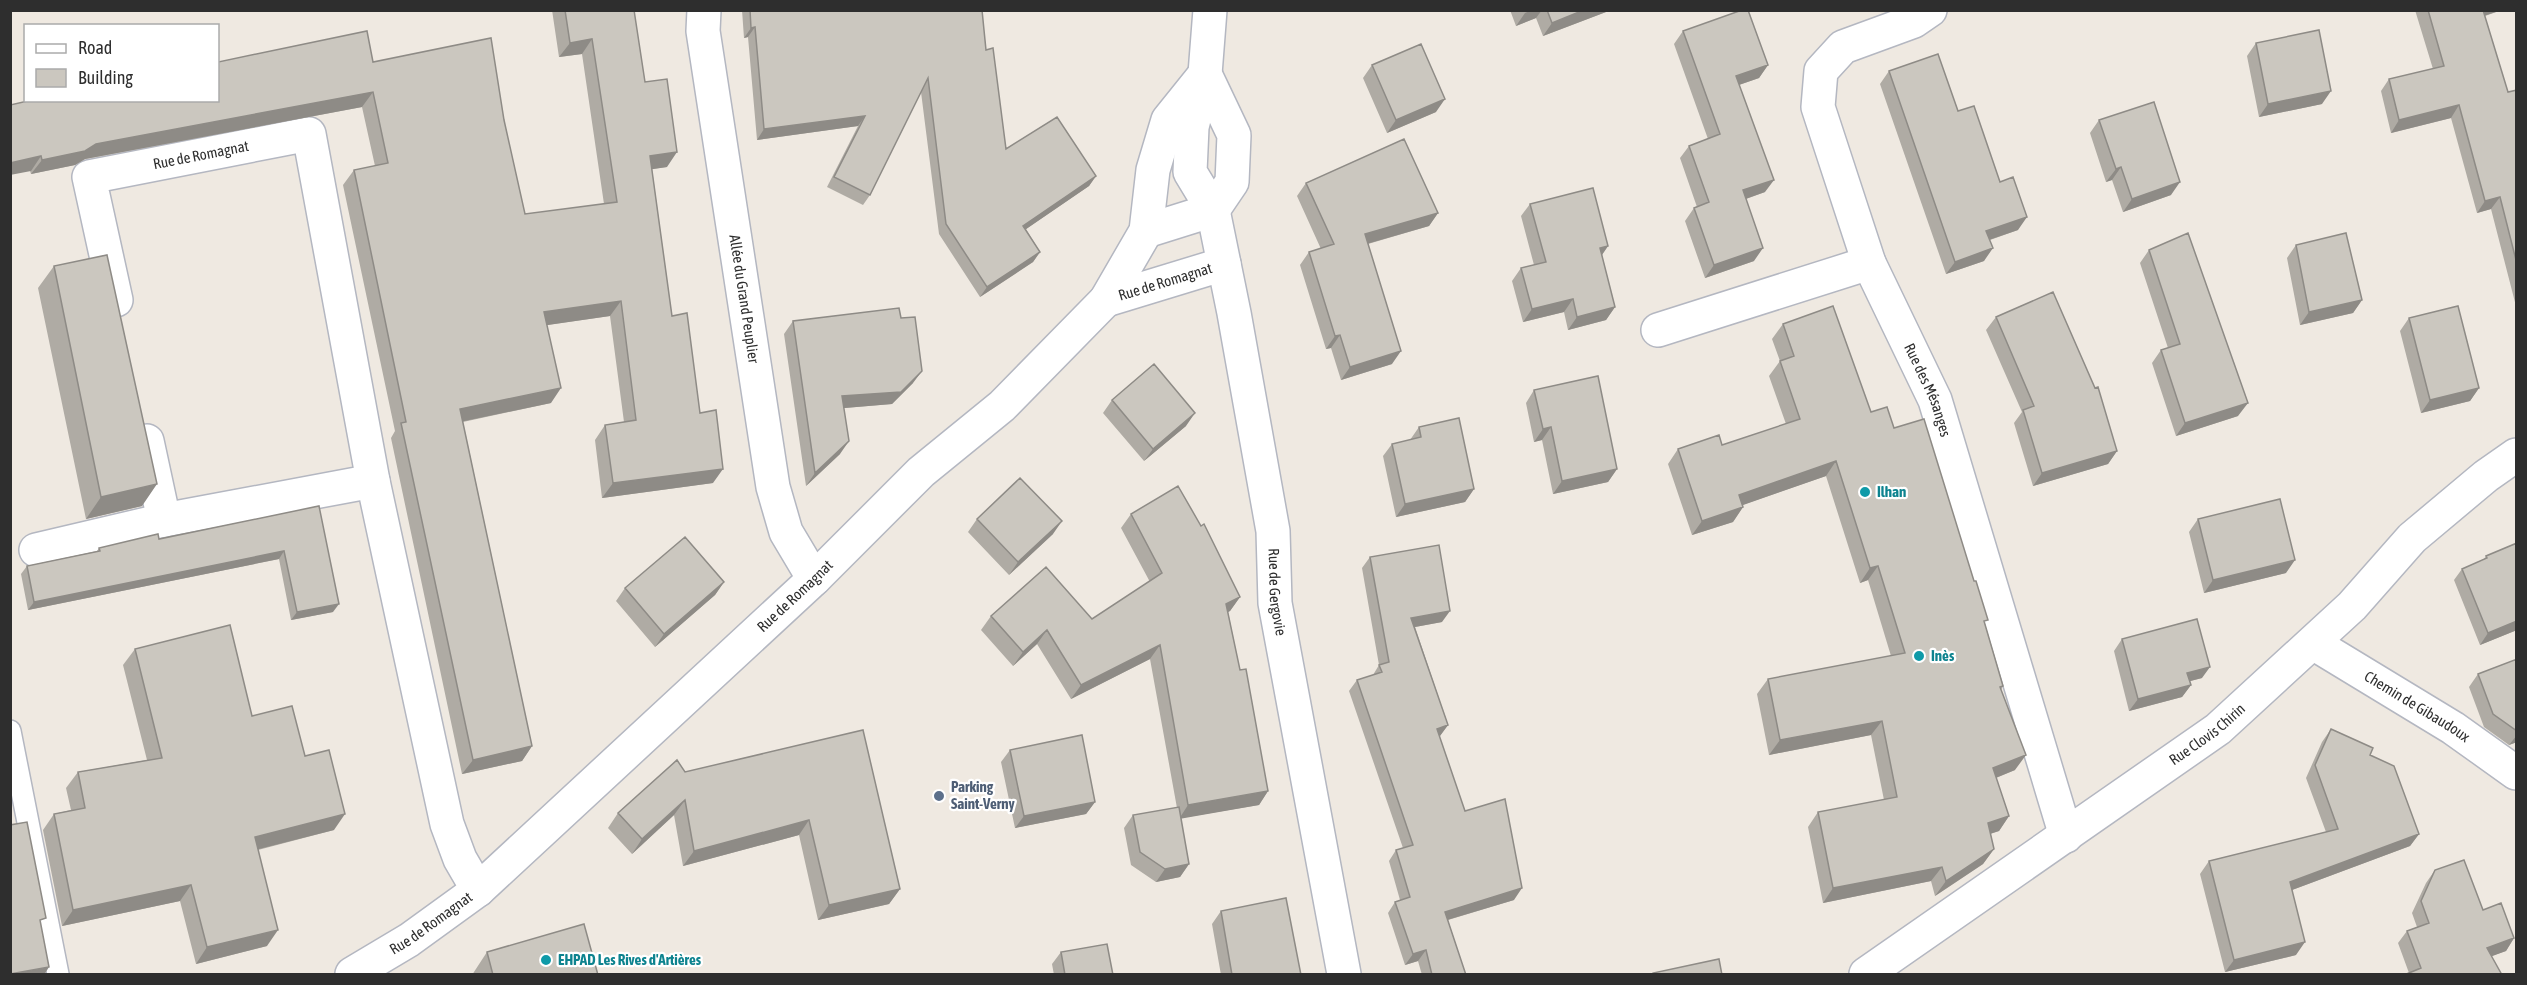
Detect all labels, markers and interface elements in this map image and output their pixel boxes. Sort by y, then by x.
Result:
legend [24,24,219,102]
text: Road [78,37,112,58]
text: Building [78,67,133,88]
street label: Rue de Romagnat [152,137,250,172]
street label: Allée du Grand Peuplier [726,233,763,365]
street label: Rue de Romagnat [1116,259,1214,304]
street label: Rue des Mésanges [1901,340,1955,439]
place label: Ilhan [1877,483,1906,500]
marker: Ilhan [1858,485,1872,499]
street label: Rue de Gergovie [1265,548,1290,637]
street label: Rue de Romagnat [754,556,836,635]
place label: Inès [1931,647,1955,664]
marker: Inès [1912,649,1926,663]
street label: Chemin de Gibaudoux [2362,667,2473,745]
street label: Rue Clovis Chirin [2166,700,2248,768]
place label: Parking Saint-Verny [951,778,1015,812]
marker: Parking Saint-Verny [932,789,946,803]
street label: Rue de Romagnat [386,888,475,958]
place label: EHPAD Les Rives d'Artières [558,951,702,968]
marker: EHPAD Les Rives d'Artières [539,953,553,967]

